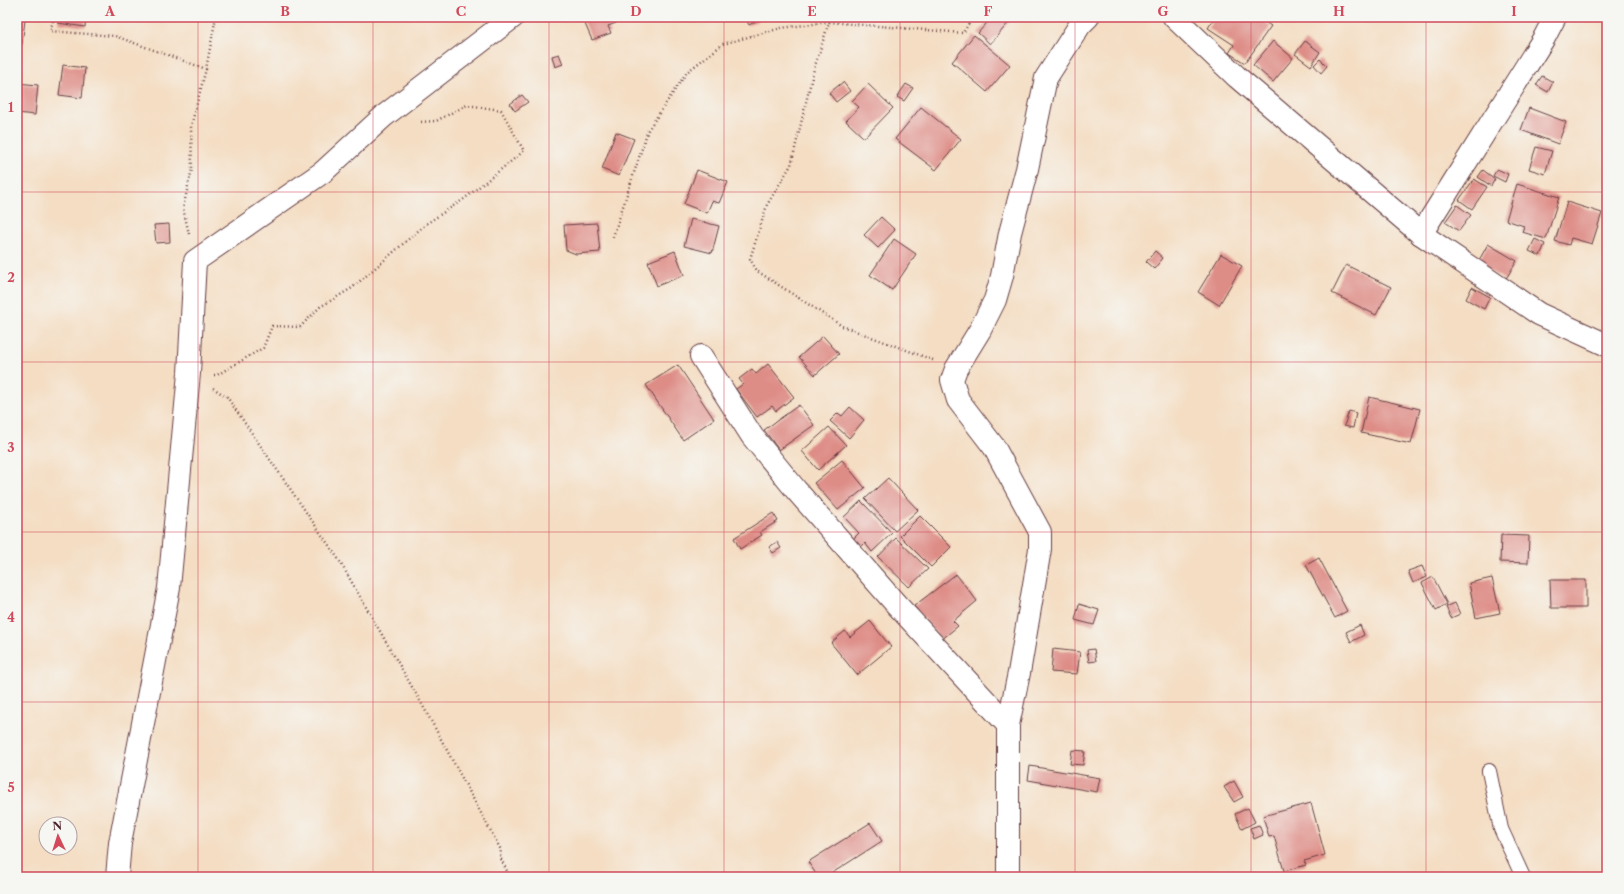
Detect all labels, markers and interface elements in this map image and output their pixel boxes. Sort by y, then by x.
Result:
text: A [104,3,116,19]
text: B [280,3,290,19]
text: C [456,3,466,19]
text: D [630,3,642,19]
text: E [807,3,817,19]
text: F [984,3,993,19]
text: G [1157,3,1169,19]
text: H [1333,3,1345,19]
text: I [1511,3,1517,19]
text: 1 [8,99,14,115]
text: 2 [7,269,15,285]
text: 3 [7,439,15,455]
text: 4 [7,609,15,625]
text: 5 [7,779,15,795]
north arrow [38,816,78,856]
text: N [52,819,63,833]

